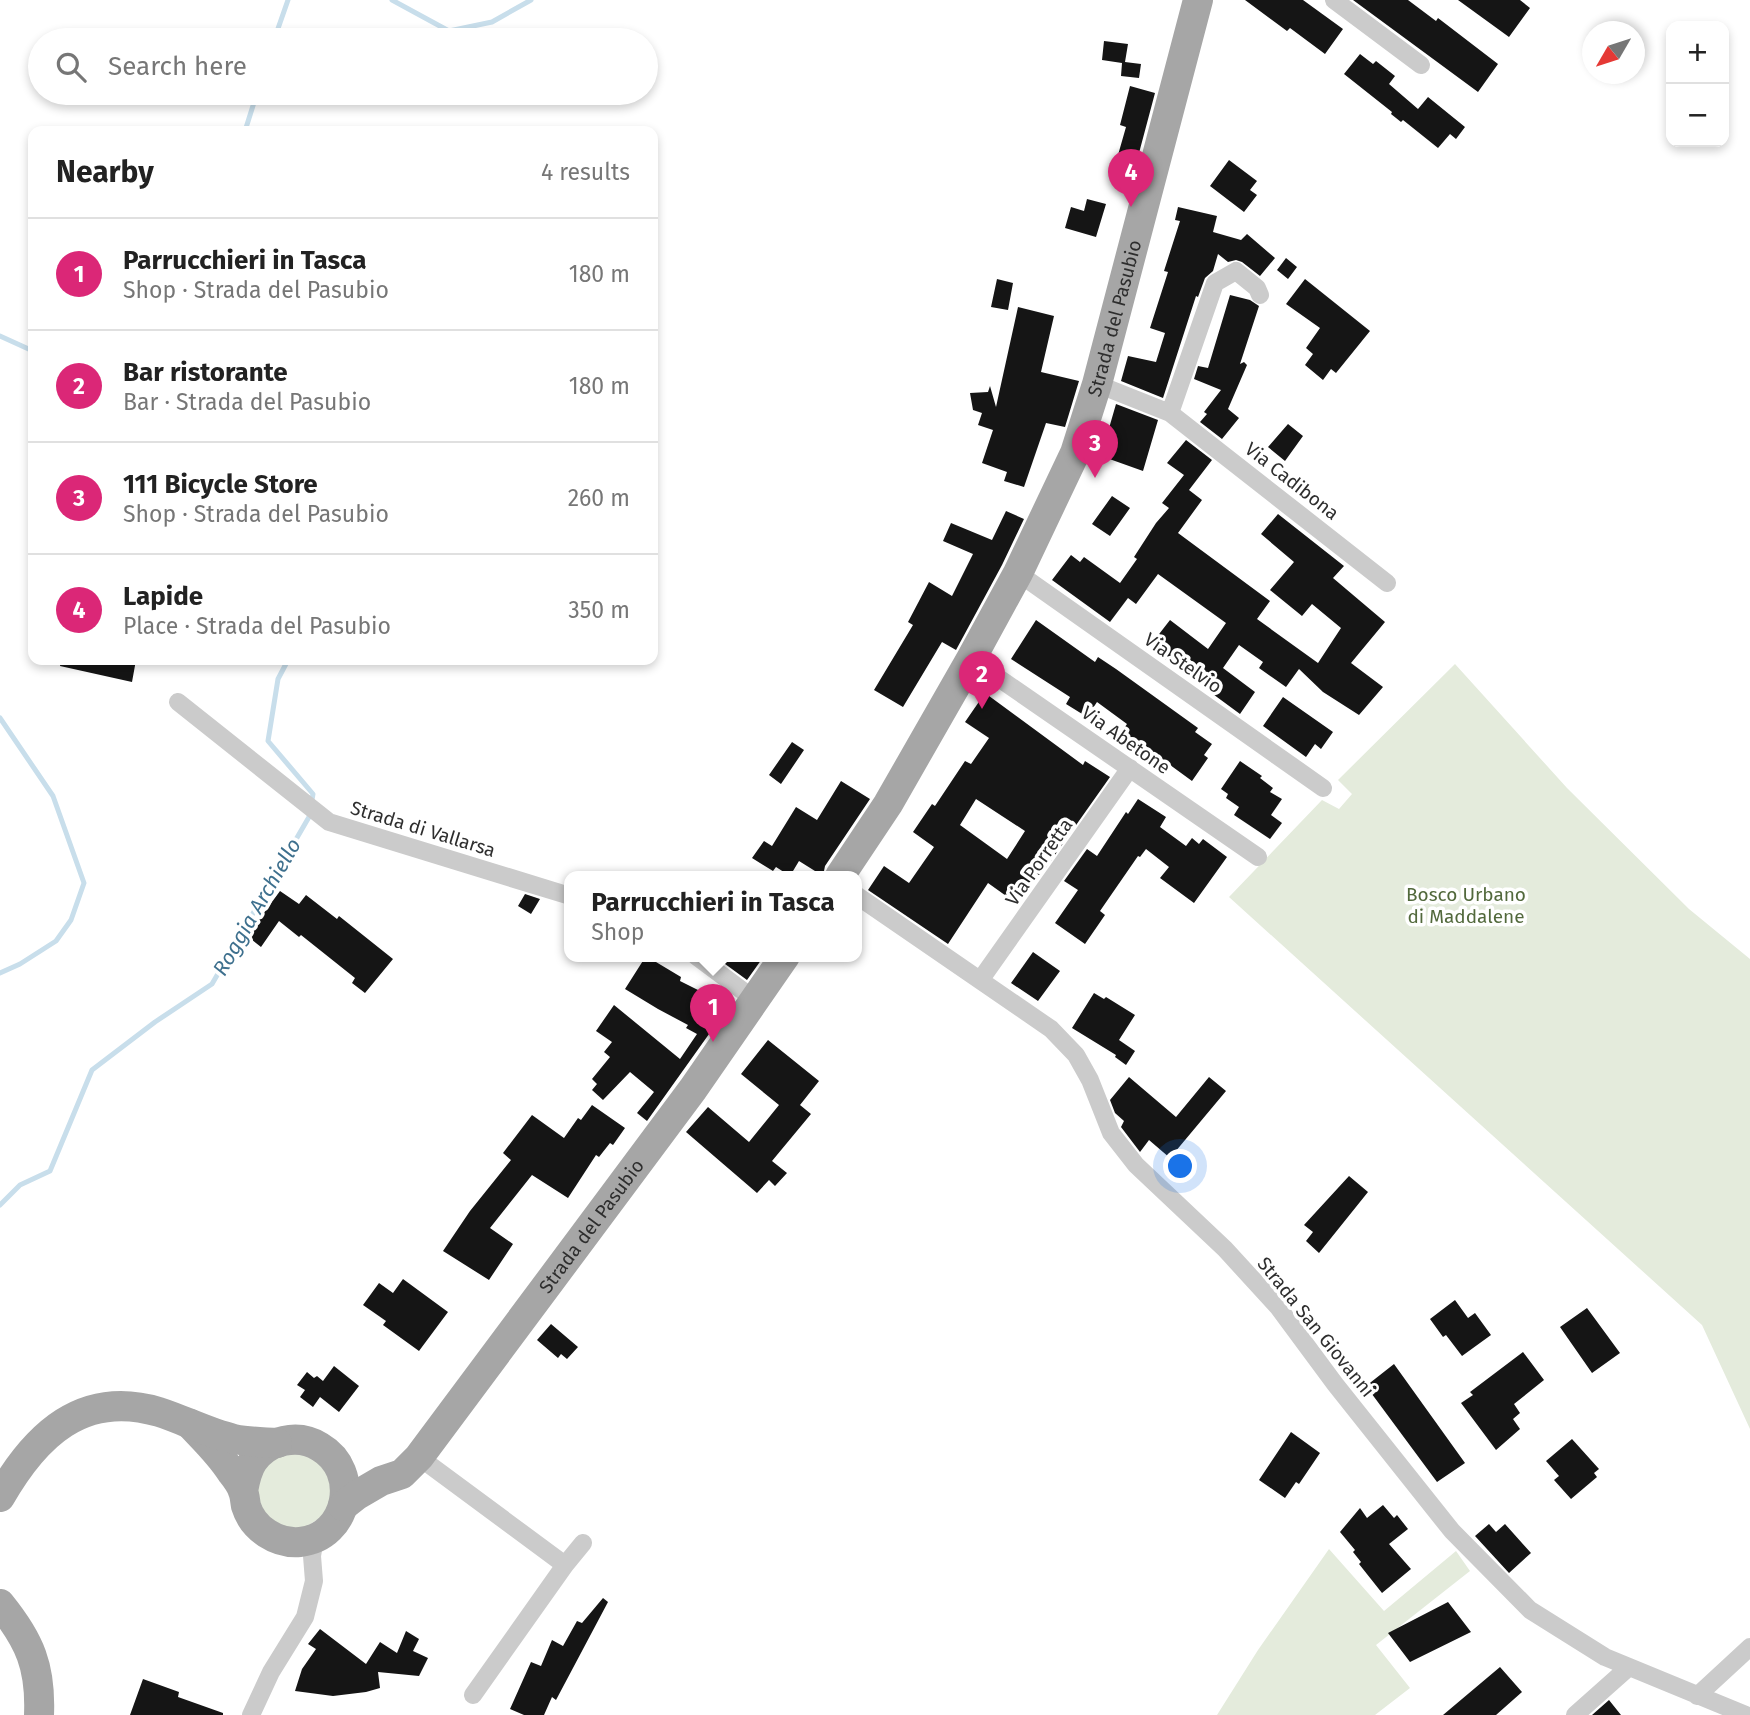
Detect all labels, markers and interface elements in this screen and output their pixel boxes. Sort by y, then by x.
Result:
north arrow [1582,21,1645,84]
map controls [1666,21,1729,147]
button: + [1666,21,1729,84]
search box [28,28,658,105]
icon: search [52,48,90,86]
text: Search here [108,51,247,82]
button: − [1666,84,1729,147]
pin: 4 [1108,149,1154,207]
text: Nearby [56,154,154,190]
text: 4 results [541,158,630,186]
street label: Strada del Pasubio [1082,237,1146,399]
text: Parrucchieri in Tasca [123,245,366,276]
text: 1 [74,260,84,288]
text: 180 m [569,260,630,288]
text: Shop · Strada del Pasubio [123,276,389,304]
text: Bar ristorante [123,357,288,388]
text: 2 [73,372,85,400]
text: 180 m [569,372,630,400]
text: Bar · Strada del Pasubio [123,388,371,416]
pin: 3 [1072,420,1118,478]
street label: Via Cadibona [1241,437,1343,525]
text: 111 Bicycle Store [123,469,318,500]
text: 3 [73,484,85,512]
text: 260 m [568,484,630,512]
text: Shop · Strada del Pasubio [123,500,389,528]
text: Lapide [123,581,203,612]
text: 4 [73,596,86,624]
text: 350 m [568,596,630,624]
text: Place · Strada del Pasubio [123,612,391,640]
street label: Via Stelvio [1140,628,1226,698]
pin: 2 [959,651,1005,709]
street label: Via Abetone [1077,701,1175,779]
street label: Strada di Vallarsa [348,796,498,862]
street label: Via Porretta [1001,814,1077,910]
water label: Roggia Archiello [207,834,307,980]
popup [564,871,862,962]
park label: Bosco Urbano di Maddalene [1406,883,1526,928]
text: Parrucchieri in Tasca [591,887,835,918]
text: Shop [591,918,644,946]
pin: 1 [690,984,736,1042]
your location [1163,1149,1197,1183]
street label: Strada del Pasubio [534,1154,648,1297]
street label: Strada San Giovanni [1253,1252,1379,1402]

